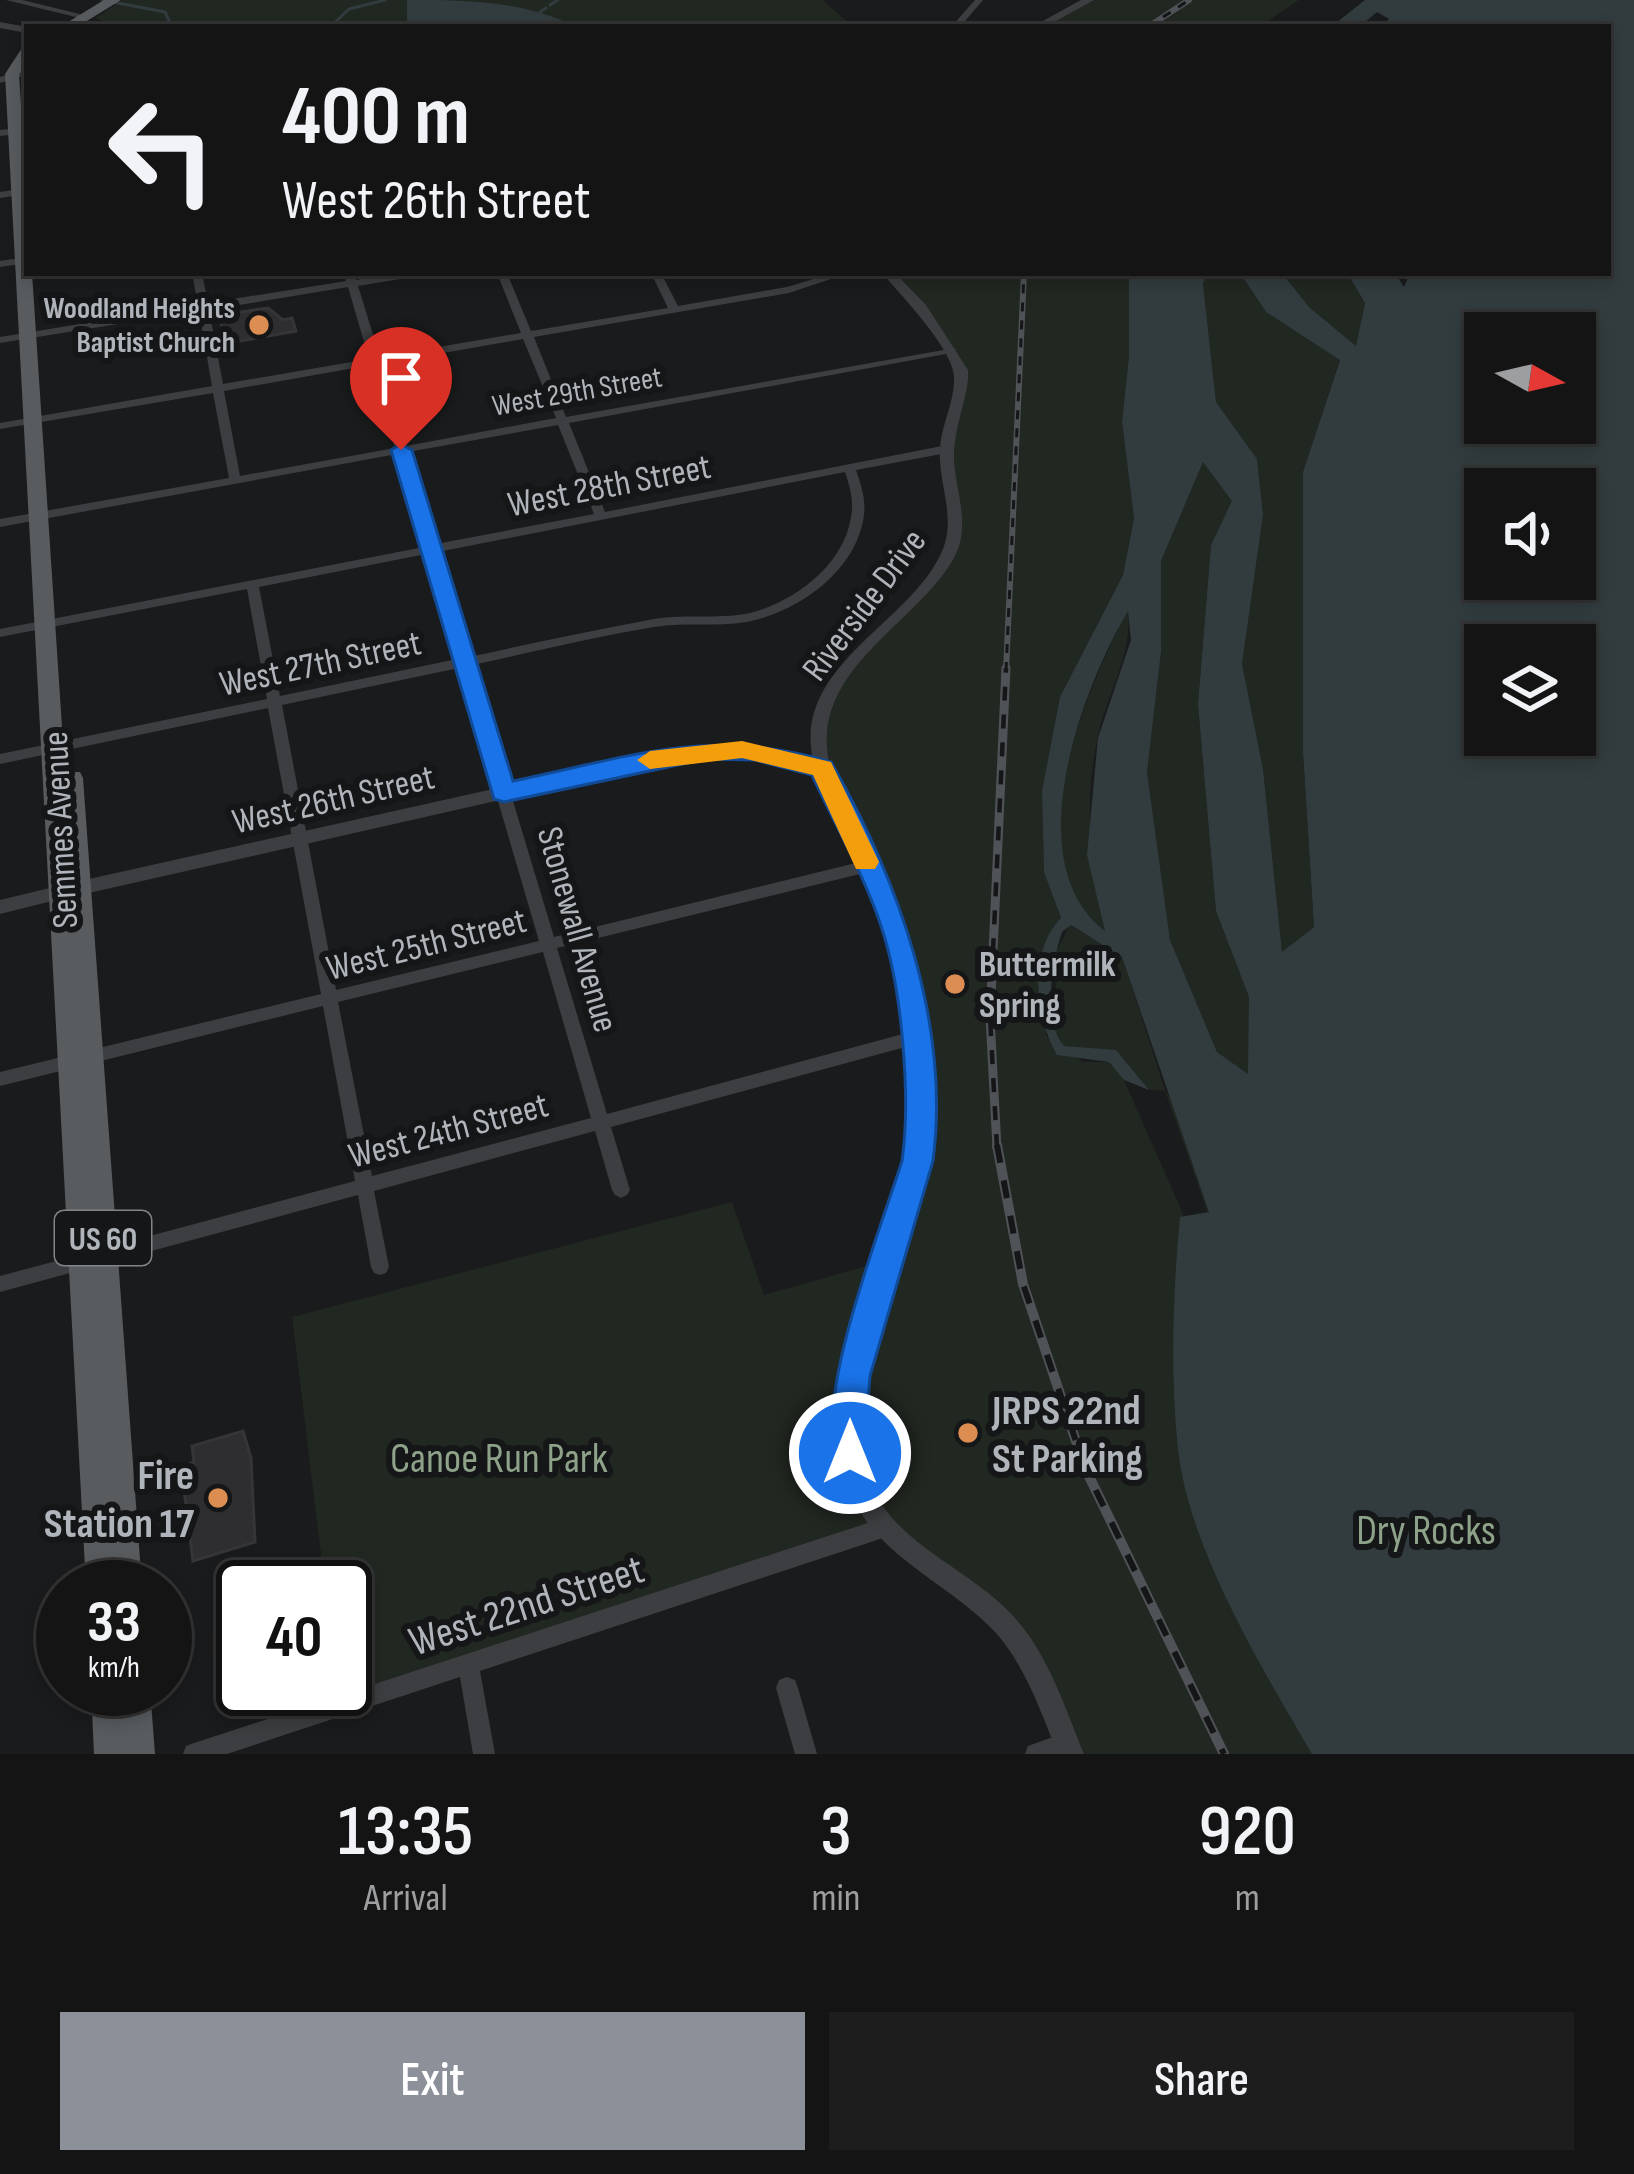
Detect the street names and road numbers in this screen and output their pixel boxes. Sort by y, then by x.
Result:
street label: West 29th Street [490,359,665,425]
street label: West 28th Street [504,446,715,527]
street label: Riverside Drive [794,521,936,690]
street label: West 27th Street [216,622,425,707]
street label: Semmes Avenue [35,730,88,929]
street label: West 26th Street [229,756,439,845]
street label: Stonewall Avenue [527,822,626,1037]
street label: West 25th Street [322,900,531,991]
street label: West 24th Street [344,1084,553,1179]
road number: US 60 [55,1211,151,1265]
street label: West 22nd Street [403,1545,650,1668]

